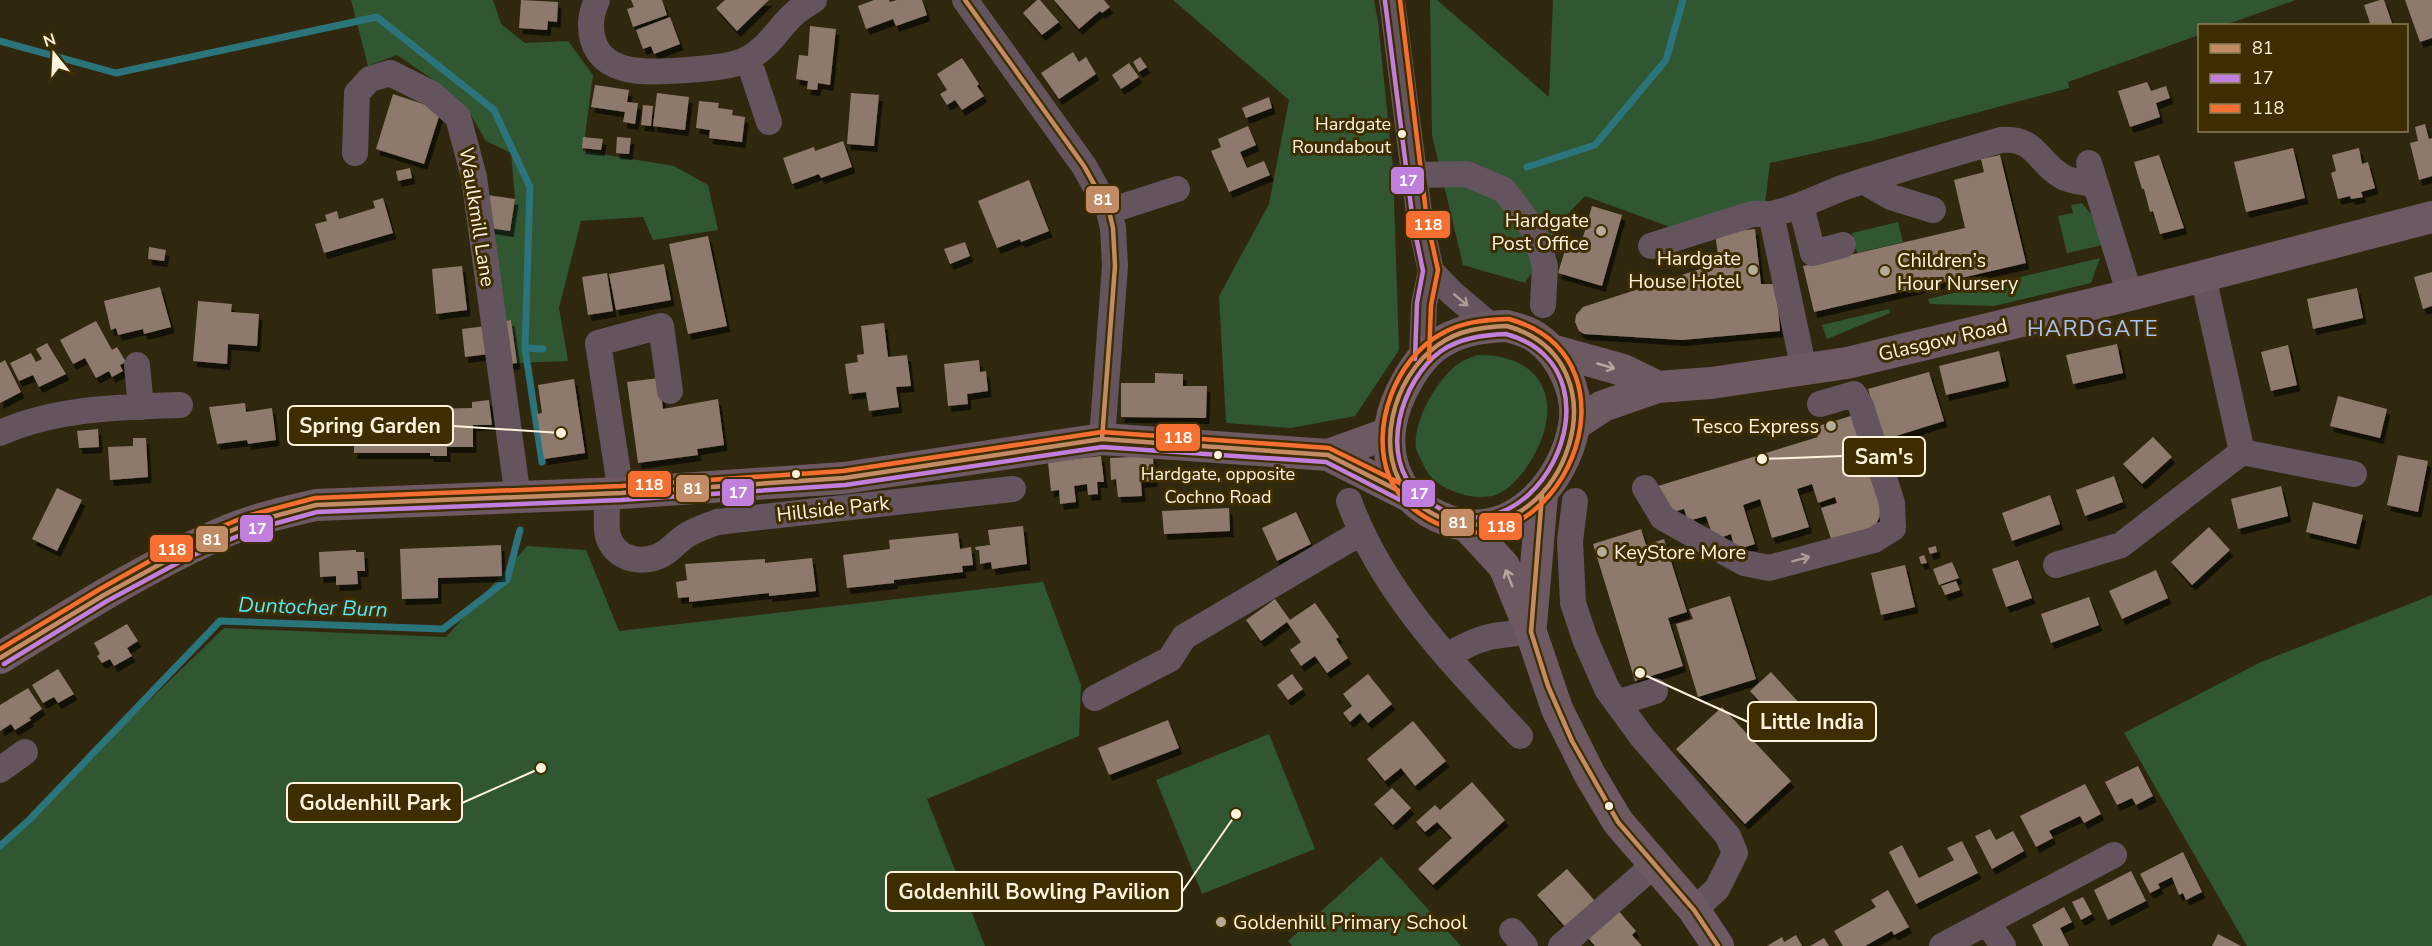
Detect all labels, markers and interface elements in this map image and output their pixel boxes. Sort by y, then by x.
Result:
north arrow [24,24,84,84]
legend [2198,24,2408,132]
text: N [41,28,59,53]
text: 81 [2252,36,2274,60]
text: 17 [2252,66,2274,90]
text: 118 [2252,96,2284,120]
place label: Hardgate Roundabout [1292,112,1392,159]
marker: Hardgate Roundabout [1396,128,1408,140]
street label: Waulkmill Lane [453,145,501,289]
line badge: 17 [1390,166,1425,195]
text: 17 [1398,170,1418,192]
line badge: 81 [1085,185,1120,214]
text: 81 [1093,189,1113,211]
place label: Hardgate Post Office [1491,207,1589,257]
line badge: 118 [1405,210,1451,239]
text: 118 [1414,214,1442,236]
marker: Hardgate Post Office [1594,224,1608,238]
place label: Hardgate House Hotel [1628,245,1741,295]
place label: Children’s Hour Nursery [1897,247,2019,297]
marker: Hardgate House Hotel [1746,263,1760,277]
marker: Children’s Hour Nursery [1878,264,1892,278]
one-way arrow [1453,293,1468,307]
street label: Glasgow Road [1876,312,2010,368]
district label: HARDGATE [2027,314,2159,344]
one-way arrow [1596,360,1615,372]
callout: Spring Garden [288,406,453,445]
text: Spring Garden [299,412,441,440]
place label: Tesco Express [1692,413,1819,440]
marker: Tesco Express [1824,419,1838,433]
line badge: 118 [1155,423,1201,452]
text: 118 [1164,427,1192,449]
callout: Sam's [1843,437,1925,476]
text: Sam's [1855,443,1913,471]
marker: Hardgate, opposite Cochno Road [1212,449,1224,461]
place label: Hardgate, opposite Cochno Road [1141,462,1295,509]
unlabelled marker [790,468,802,480]
line badge: 118 [627,470,672,498]
text: 118 [635,474,663,496]
line badge: 81 [675,474,710,503]
text: 81 [683,478,703,500]
line badge: 17 [721,478,755,507]
line badge: 17 [1401,479,1436,508]
text: 17 [728,482,748,504]
text: 17 [1409,483,1429,505]
street label: Hillside Park [775,490,892,528]
line badge: 81 [1440,508,1475,537]
text: 81 [1448,512,1468,534]
line badge: 118 [1478,512,1523,541]
line badge: 17 [239,514,274,543]
text: 118 [1487,516,1515,538]
text: 17 [247,518,267,540]
line badge: 81 [195,525,229,553]
text: 81 [202,529,222,551]
line badge: 118 [149,534,194,563]
text: 118 [158,539,186,561]
place label: KeyStore More [1614,539,1746,566]
marker: KeyStore More [1595,545,1609,559]
one-way arrow [1791,553,1810,565]
one-way arrow [1503,569,1514,587]
water label: Duntocher Burn [238,590,388,624]
callout: Little India [1748,702,1876,741]
text: Little India [1760,708,1864,736]
callout: Goldenhill Park [287,783,462,822]
text: Goldenhill Park [299,789,451,817]
unlabelled marker [1603,800,1615,812]
callout: Goldenhill Bowling Pavilion [886,872,1182,911]
text: Goldenhill Bowling Pavilion [898,878,1170,906]
place label: Goldenhill Primary School [1233,909,1467,936]
marker: Goldenhill Primary School [1214,915,1228,929]

